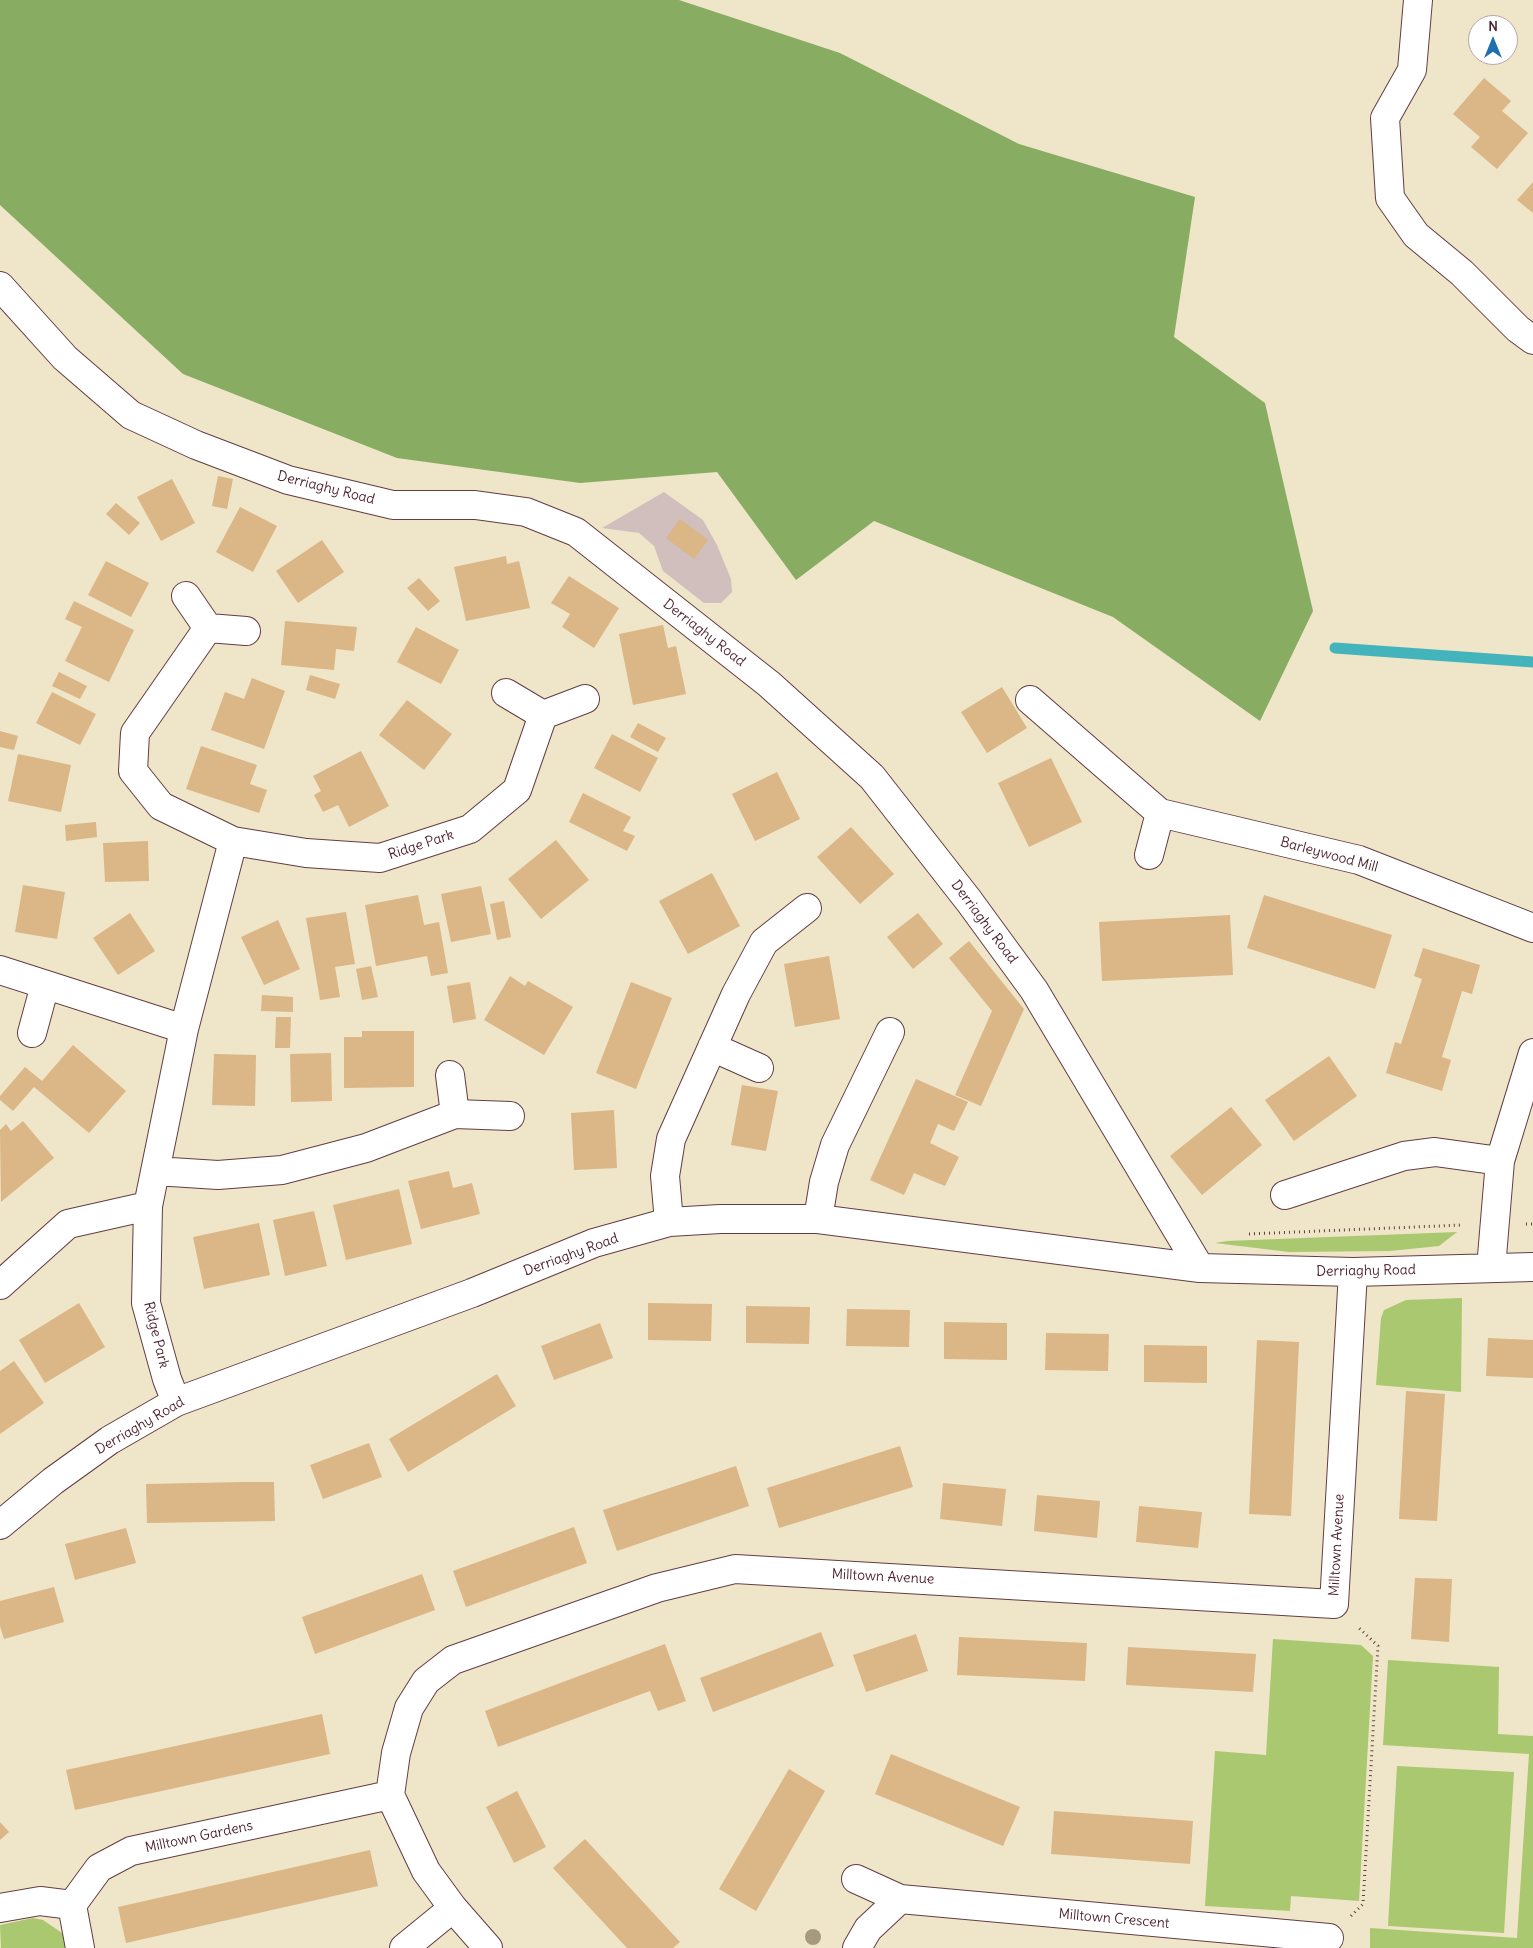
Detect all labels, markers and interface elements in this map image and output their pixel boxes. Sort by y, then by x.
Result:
north arrow [1468,15,1518,65]
text: N [1488,17,1498,35]
street label: Derriaghy Road [275,468,377,508]
street label: Derriaghy Road [659,596,749,670]
street label: Ridge Park [386,827,456,863]
street label: Barleywood Mill [1278,834,1380,876]
street label: Derriaghy Road [947,877,1021,967]
street label: Derriaghy Road [521,1230,621,1280]
street label: Derriaghy Road [1316,1262,1416,1280]
street label: Ridge Park [140,1300,172,1370]
street label: Derriaghy Road [93,1394,187,1458]
street label: Milltown Avenue [1326,1493,1348,1597]
street label: Milltown Avenue [831,1566,935,1588]
street label: Milltown Gardens [144,1817,254,1857]
street label: Milltown Crescent [1058,1906,1170,1932]

